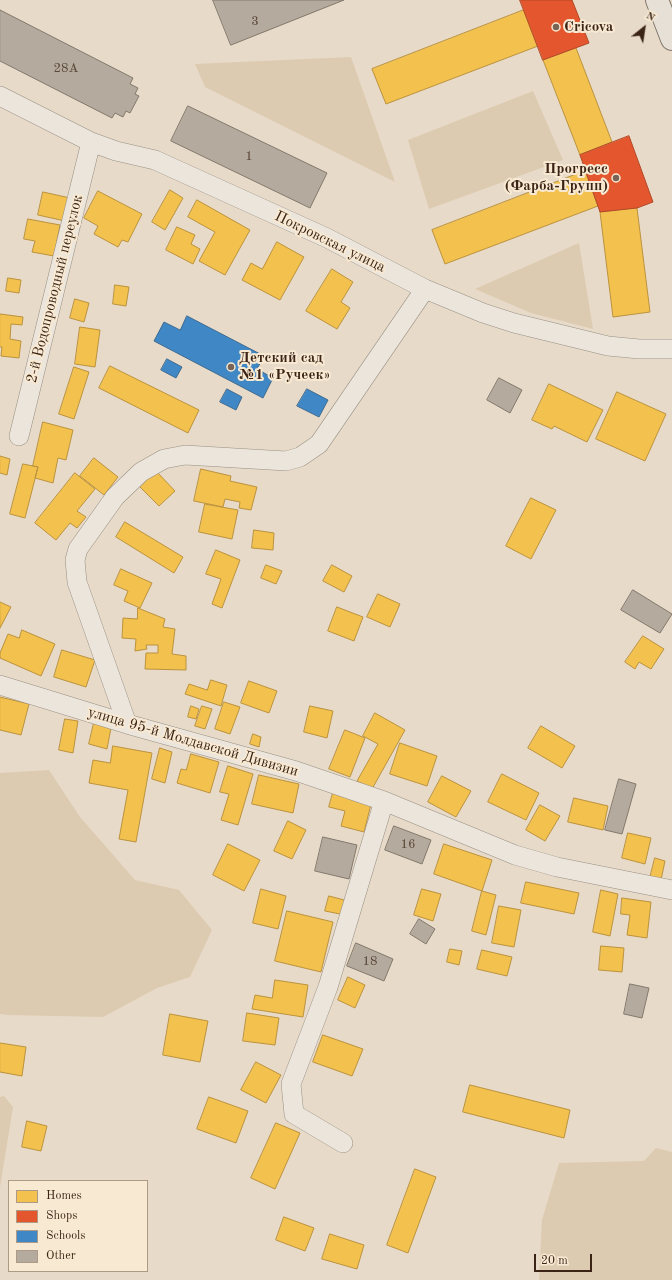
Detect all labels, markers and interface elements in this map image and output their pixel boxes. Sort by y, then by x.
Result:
north arrow [624,8,664,48]
text: N [644,10,657,24]
house number: 3 [251,14,259,30]
place label: Cricova [564,18,613,36]
marker: Cricova [551,22,561,32]
house number: 28А [53,61,79,77]
house number: 1 [245,149,253,165]
place label: Прогресс (Фарба-Групп) [505,160,608,195]
marker: Прогресс (Фарба-Групп) [611,173,621,183]
street label: 2-й Водопроводный переулок [23,193,87,385]
street label: Покровская улица [272,207,388,277]
place label: Детский сад №1 «Ручеек» [239,349,331,384]
marker: Детский сад №1 «Ручеек» [226,362,236,372]
street label: улица 95-й Молдавской Дивизии [86,703,300,781]
house number: 16 [400,837,416,853]
house number: 18 [362,954,378,970]
legend [8,1180,148,1272]
text: Homes [46,1190,82,1202]
text: Shops [46,1210,77,1222]
text: Schools [46,1230,86,1242]
scale bar [536,1246,594,1272]
text: Other [46,1250,76,1262]
text: 20 m [541,1255,568,1267]

